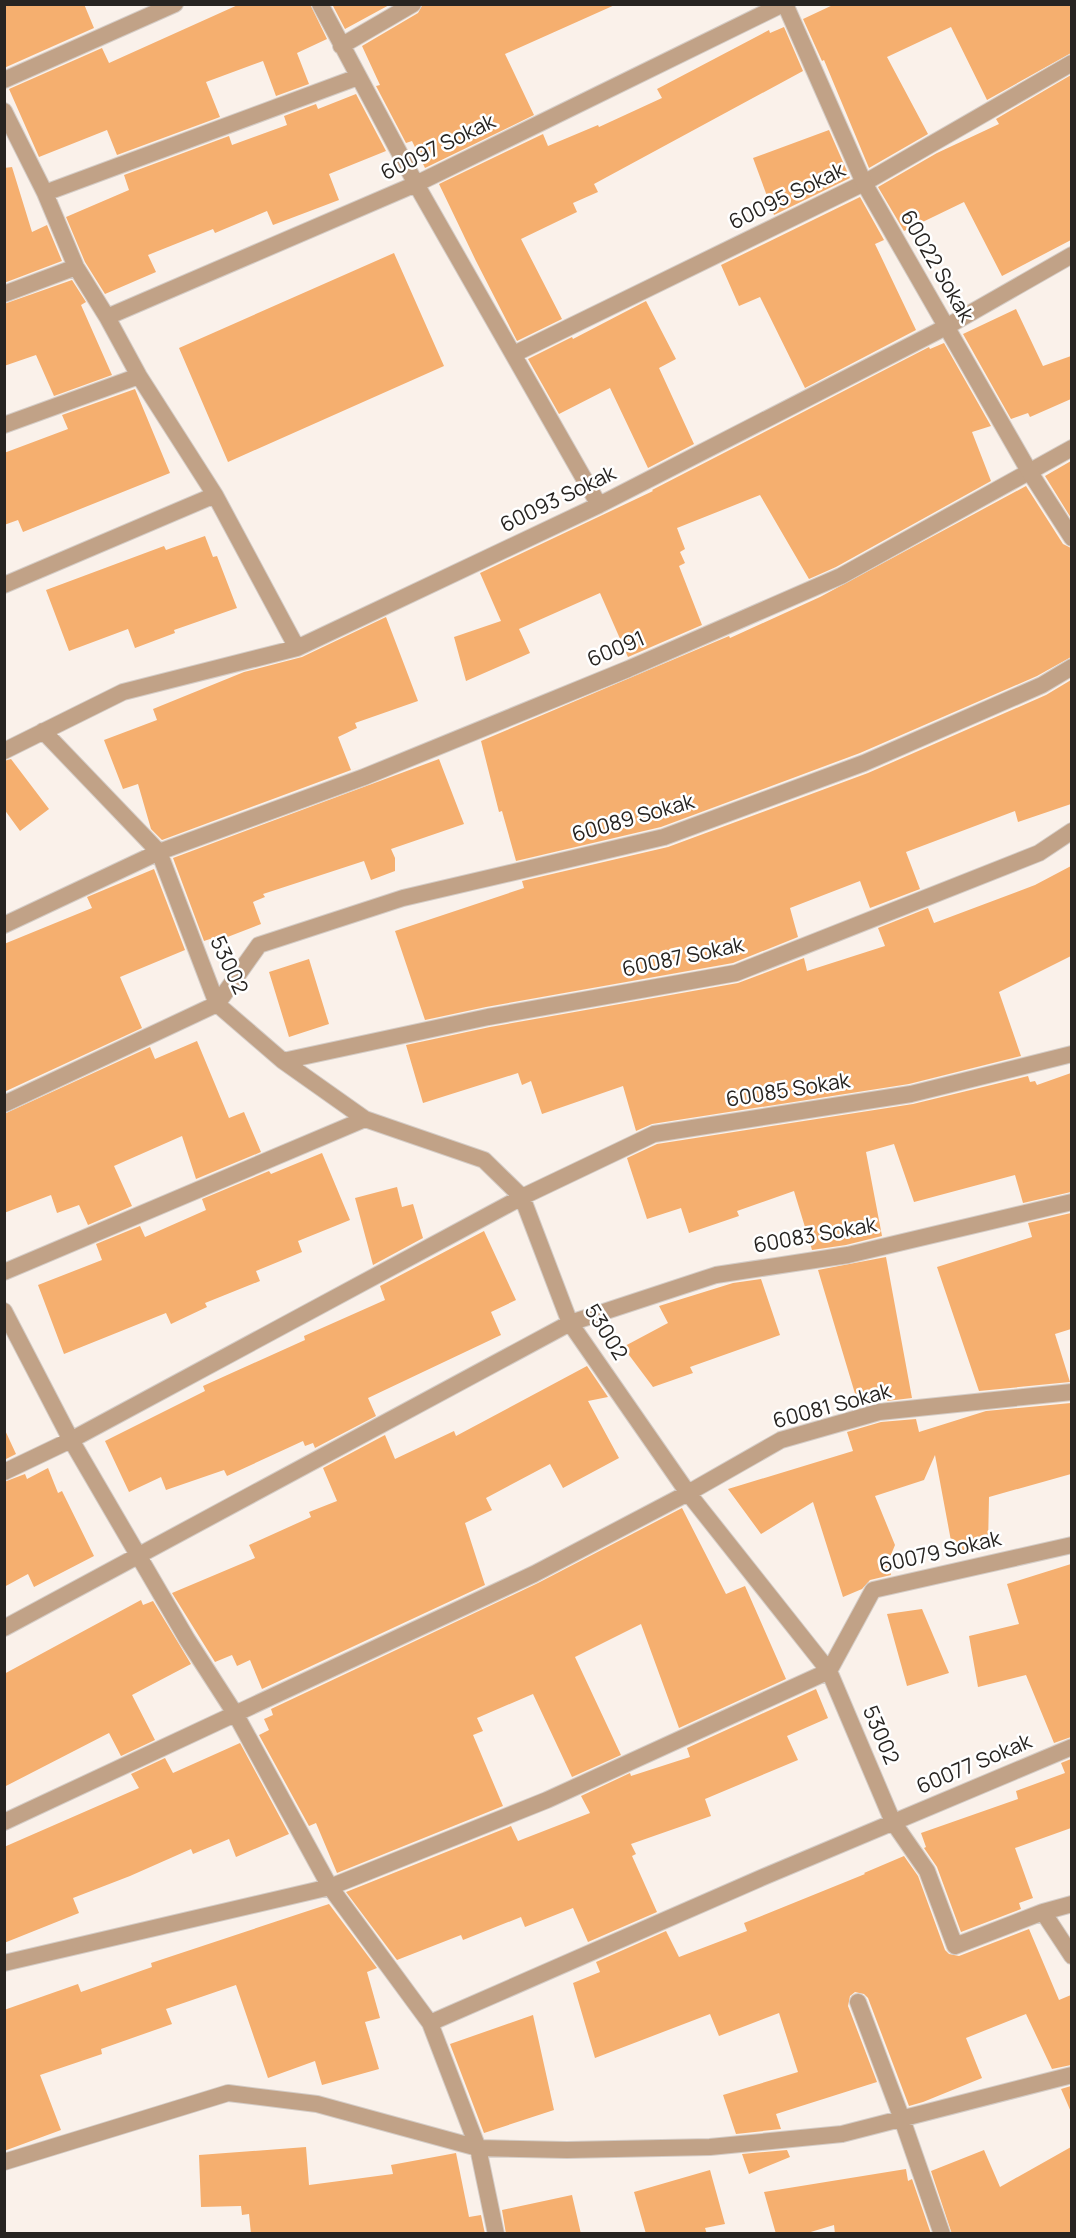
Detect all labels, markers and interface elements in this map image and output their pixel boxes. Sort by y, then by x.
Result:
street label: 60097 Sokak [376,106,500,186]
street label: 60095 Sokak [724,155,850,235]
street label: 60022 Sokak [895,205,981,327]
street label: 60093 Sokak [495,458,621,538]
street label: 60091 [583,623,649,673]
street label: 60089 Sokak [568,786,698,848]
street label: 60087 Sokak [620,929,747,983]
street label: 53002 [204,931,256,998]
street label: 60085 Sokak [724,1065,852,1113]
street label: 60083 Sokak [751,1209,879,1259]
street label: 53002 [579,1298,635,1365]
street label: 60081 Sokak [770,1376,894,1434]
street label: 60079 Sokak [876,1523,1004,1579]
street label: 53002 [857,1701,907,1768]
street label: 60077 Sokak [912,1726,1036,1800]

